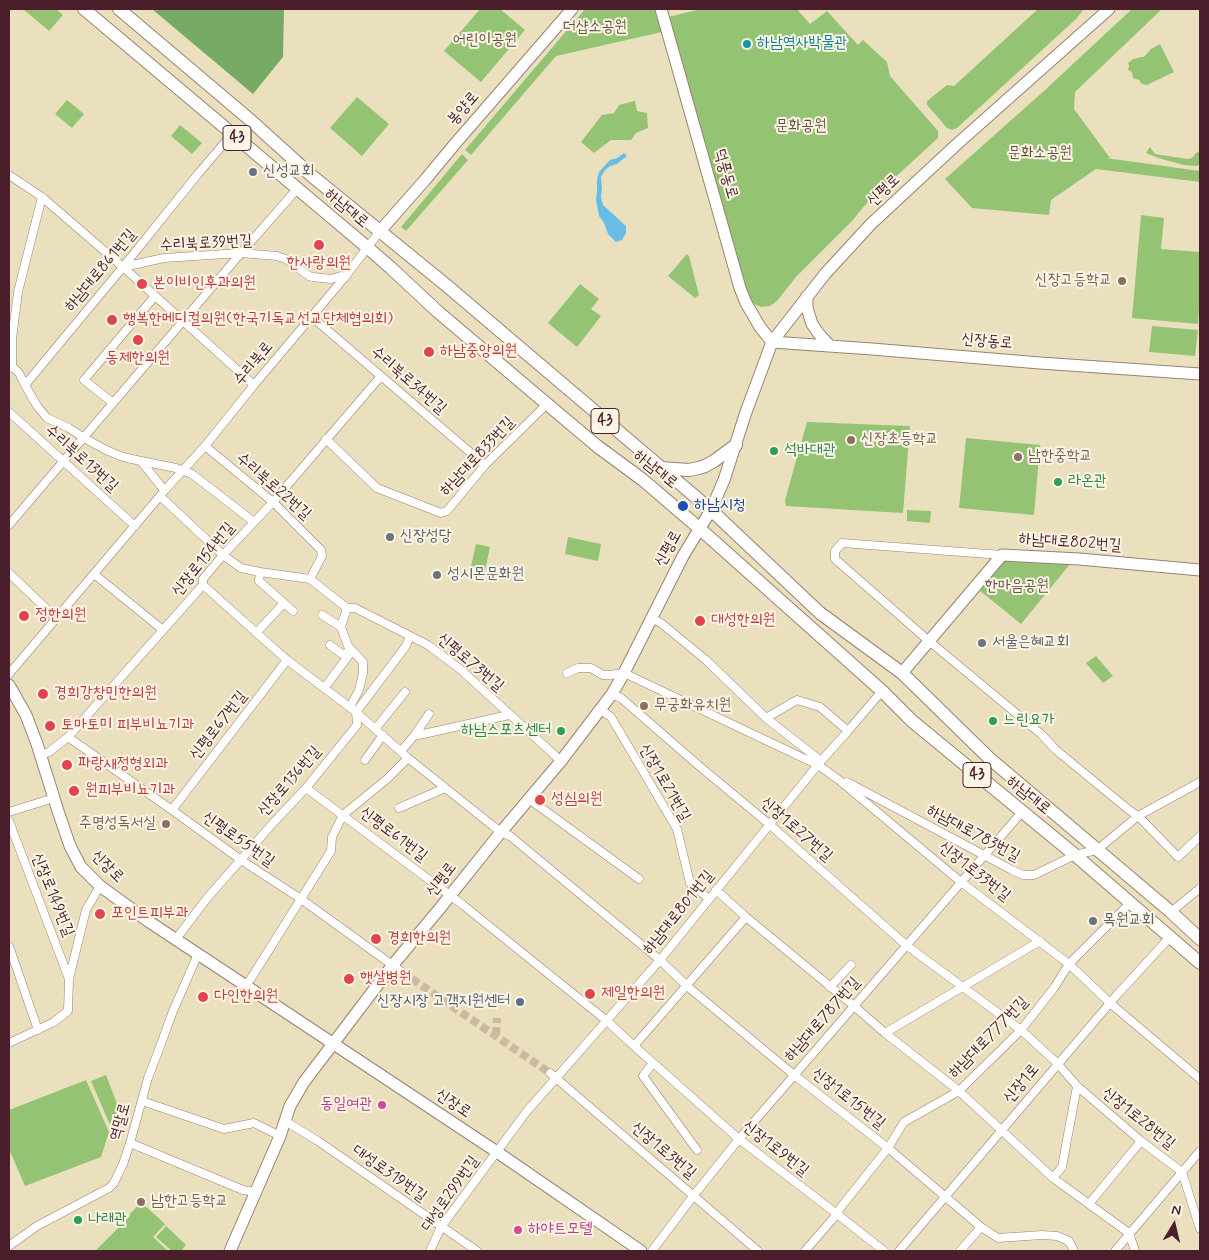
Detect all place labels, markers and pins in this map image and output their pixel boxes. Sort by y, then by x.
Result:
place label: 하남역사박물관 [757,34,847,54]
marker: 하남역사박물관 [741,38,753,50]
place label: 신성교회 [263,162,314,182]
marker: 신성교회 [247,166,259,178]
marker: 한사랑의원 [312,238,326,252]
place label: 한사랑의원 [287,254,351,274]
place label: 신장고등학교 [1035,271,1112,291]
place label: 본이비인후과의원 [153,274,256,294]
marker: 신장고등학교 [1116,275,1128,287]
marker: 본이비인후과의원 [135,277,149,291]
place label: 행복한메디컬의원(한국기독교선교단체협의회) [123,310,393,330]
marker: 행복한메디컬의원(한국기독교선교단체협의회) [105,313,119,327]
marker: 동제한의원 [131,333,145,347]
place label: 하남중앙의원 [440,342,517,362]
marker: 하남중앙의원 [422,345,436,359]
place label: 동제한의원 [106,349,170,369]
place label: 신장초등학교 [861,430,938,450]
marker: 신장초등학교 [845,434,857,446]
place label: 석바대관 [784,441,836,461]
marker: 석바대관 [768,445,780,457]
place label: 남한중학교 [1028,447,1092,467]
marker: 남한중학교 [1012,451,1024,463]
place label: 라온관 [1068,472,1107,492]
marker: 라온관 [1052,476,1064,488]
place label: 하남시청 [694,496,746,516]
marker: 하남시청 [676,499,690,513]
place label: 신장성당 [400,527,452,547]
marker: 신장성당 [384,531,396,543]
place label: 성시몬문화원 [447,565,524,585]
marker: 성시몬문화원 [431,569,443,581]
place label: 정한의원 [35,606,86,626]
marker: 정한의원 [17,609,31,623]
place label: 대성한의원 [711,611,775,631]
marker: 대성한의원 [693,614,707,628]
place label: 서울은혜교회 [992,633,1069,653]
marker: 서울은혜교회 [976,637,988,649]
place label: 경희강창민한의원 [54,684,157,704]
marker: 경희강창민한의원 [36,687,50,701]
place label: 무궁화유치원 [654,696,731,716]
marker: 무궁화유치원 [638,700,650,712]
place label: 느린요가 [1003,711,1054,731]
marker: 느린요가 [987,715,999,727]
place label: 토마토미 피부비뇨기과 [61,716,194,736]
marker: 토마토미 피부비뇨기과 [43,719,57,733]
place label: 하남스포츠센터 [461,721,551,741]
marker: 하남스포츠센터 [555,725,567,737]
place label: 파랑새정형외과 [78,755,168,775]
marker: 파랑새정형외과 [60,758,74,772]
place label: 원피부비뇨기과 [85,781,175,801]
marker: 원피부비뇨기과 [67,784,81,798]
place label: 성심의원 [551,790,602,810]
marker: 성심의원 [533,793,547,807]
place label: 주명성독서실 [79,814,156,834]
marker: 주명성독서실 [160,818,172,830]
place label: 포인트피부과 [111,904,188,924]
marker: 포인트피부과 [93,907,107,921]
place label: 목원교회 [1103,911,1154,931]
marker: 목원교회 [1087,915,1099,927]
place label: 경희한의원 [387,929,451,949]
marker: 경희한의원 [369,932,383,946]
place label: 햇살병원 [360,969,412,989]
marker: 햇살병원 [342,972,356,986]
place label: 제일한의원 [601,984,665,1004]
place label: 다인한의원 [214,987,278,1007]
marker: 제일한의원 [583,987,597,1001]
marker: 다인한의원 [196,990,210,1004]
place label: 신장시장 고객지원센터 [377,992,510,1012]
marker: 신장시장 고객지원센터 [514,996,526,1008]
place label: 동일여관 [321,1095,372,1115]
marker: 동일여관 [376,1099,388,1111]
place label: 남한고등학교 [151,1192,228,1212]
marker: 남한고등학교 [135,1196,147,1208]
place label: 나래관 [88,1210,127,1230]
marker: 나래관 [72,1214,84,1226]
place label: 하야트모텔 [528,1220,592,1240]
marker: 하야트모텔 [512,1224,524,1236]

